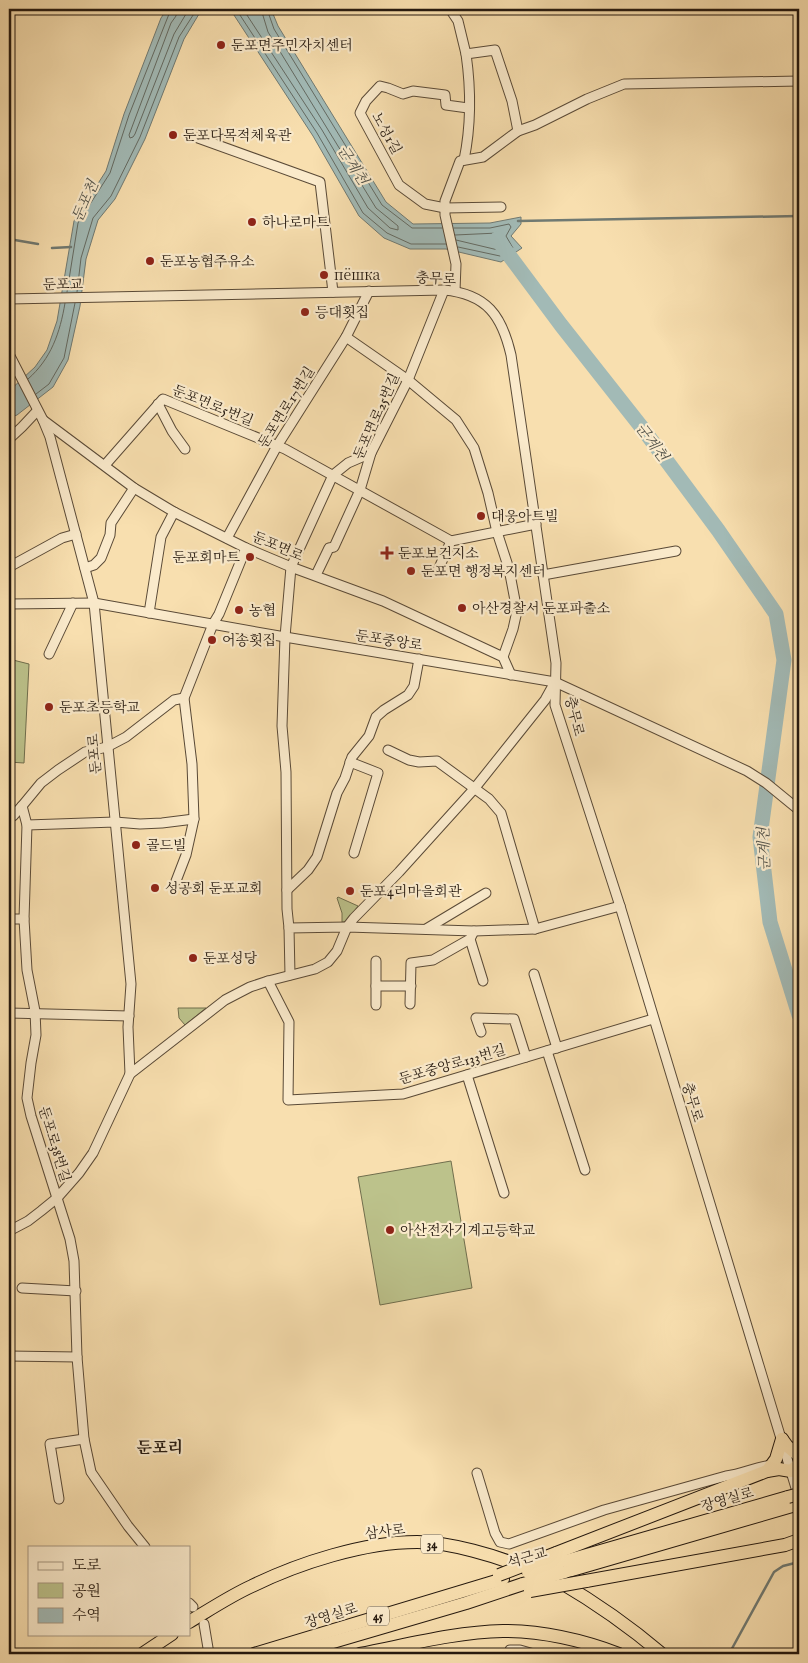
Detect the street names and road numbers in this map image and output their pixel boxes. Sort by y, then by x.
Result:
street label: 노성1길 [367,109,405,158]
street label: 충무로 [415,269,457,289]
street label: 둔포교 [43,276,84,294]
street label: 둔포면로17번길 [255,363,319,452]
street label: 둔포면로25번길 [350,370,404,462]
street label: 둔포면로5번길 [169,381,256,430]
street label: 둔포면로 [249,528,306,566]
street label: 둔포중앙로 [354,627,424,655]
street label: 충무로 [560,694,588,739]
street label: 둔포로 [84,732,106,775]
street label: 둔포중앙로133번길 [397,1041,508,1089]
street label: 충무로 [678,1080,707,1125]
street label: 둔포로38번길 [34,1104,74,1184]
street label: 장영실로 [699,1484,756,1516]
street label: 삼사로 [364,1521,407,1543]
road number: 34 [421,1535,443,1554]
street label: 석근교 [505,1544,550,1572]
street label: 장영실로 [303,1599,360,1632]
road number: 45 [367,1606,389,1625]

